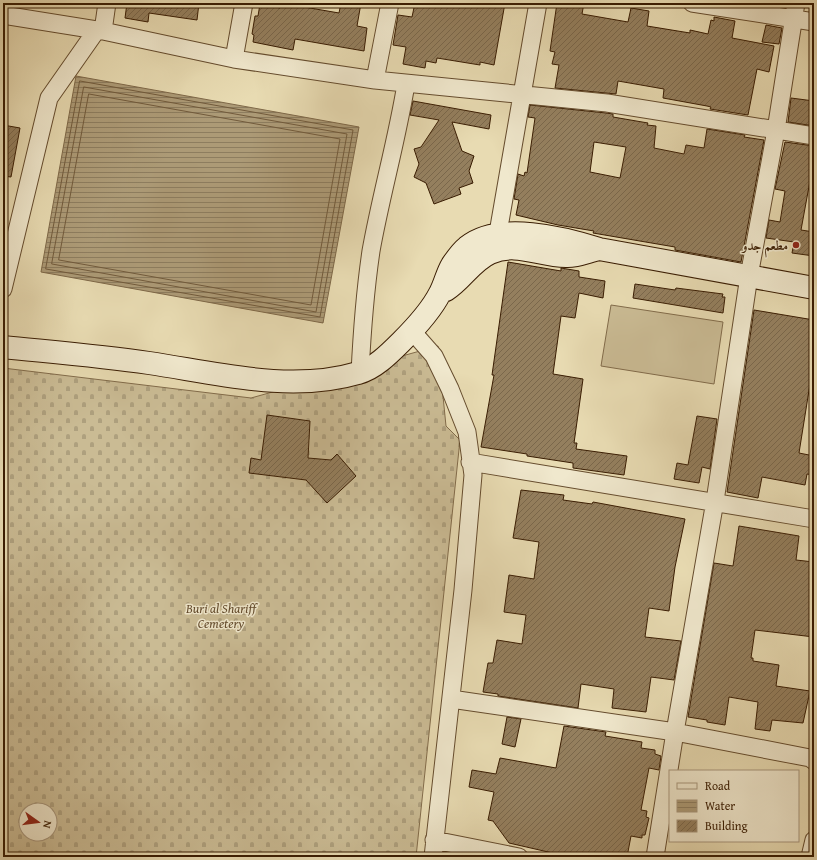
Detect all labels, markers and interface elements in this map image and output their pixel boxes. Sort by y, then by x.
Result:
place label: مطعم جدو [740,236,788,258]
marker: مطعم جدو [791,240,801,250]
park label: Buri al Shariff Cemetery [185,599,258,633]
legend [669,770,799,842]
text: Road [705,777,731,794]
text: Water [705,797,735,814]
north arrow [18,802,58,842]
text: Building [705,817,748,834]
text: N [39,819,56,831]

